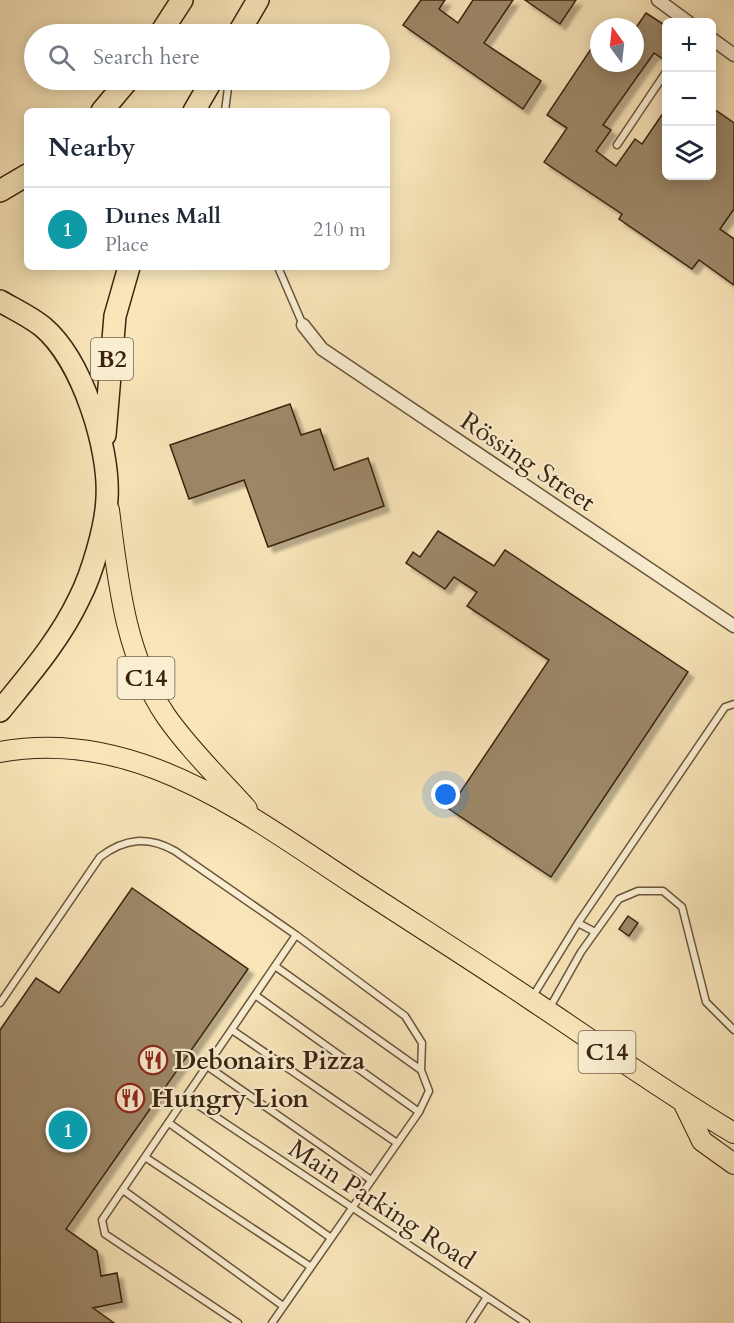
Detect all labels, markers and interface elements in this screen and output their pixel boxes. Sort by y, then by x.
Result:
north arrow [590,18,644,72]
map controls [662,18,716,180]
button: + [662,18,716,72]
search box [24,24,390,90]
icon: search [45,41,78,74]
text: Search here [93,42,200,72]
button: − [662,72,716,126]
button: layers [662,126,716,180]
text: Nearby [48,130,136,165]
text: Dunes Mall [105,201,221,231]
text: 1 [62,216,73,243]
text: 210 m [313,216,366,243]
text: Place [105,231,149,258]
road number: B2 [91,338,133,380]
street label: Rössing Street [453,403,602,519]
road number: C14 [118,657,174,699]
your location [431,780,460,809]
road number: C14 [578,1031,636,1073]
place label: Debonairs Pizza [174,1043,365,1078]
restaurant icon: Debonairs Pizza [137,1044,169,1076]
place label: Hungry Lion [151,1081,309,1116]
restaurant icon: Hungry Lion [114,1082,146,1114]
pin: 1 [48,1108,88,1152]
street label: Main Parking Road [282,1131,482,1278]

